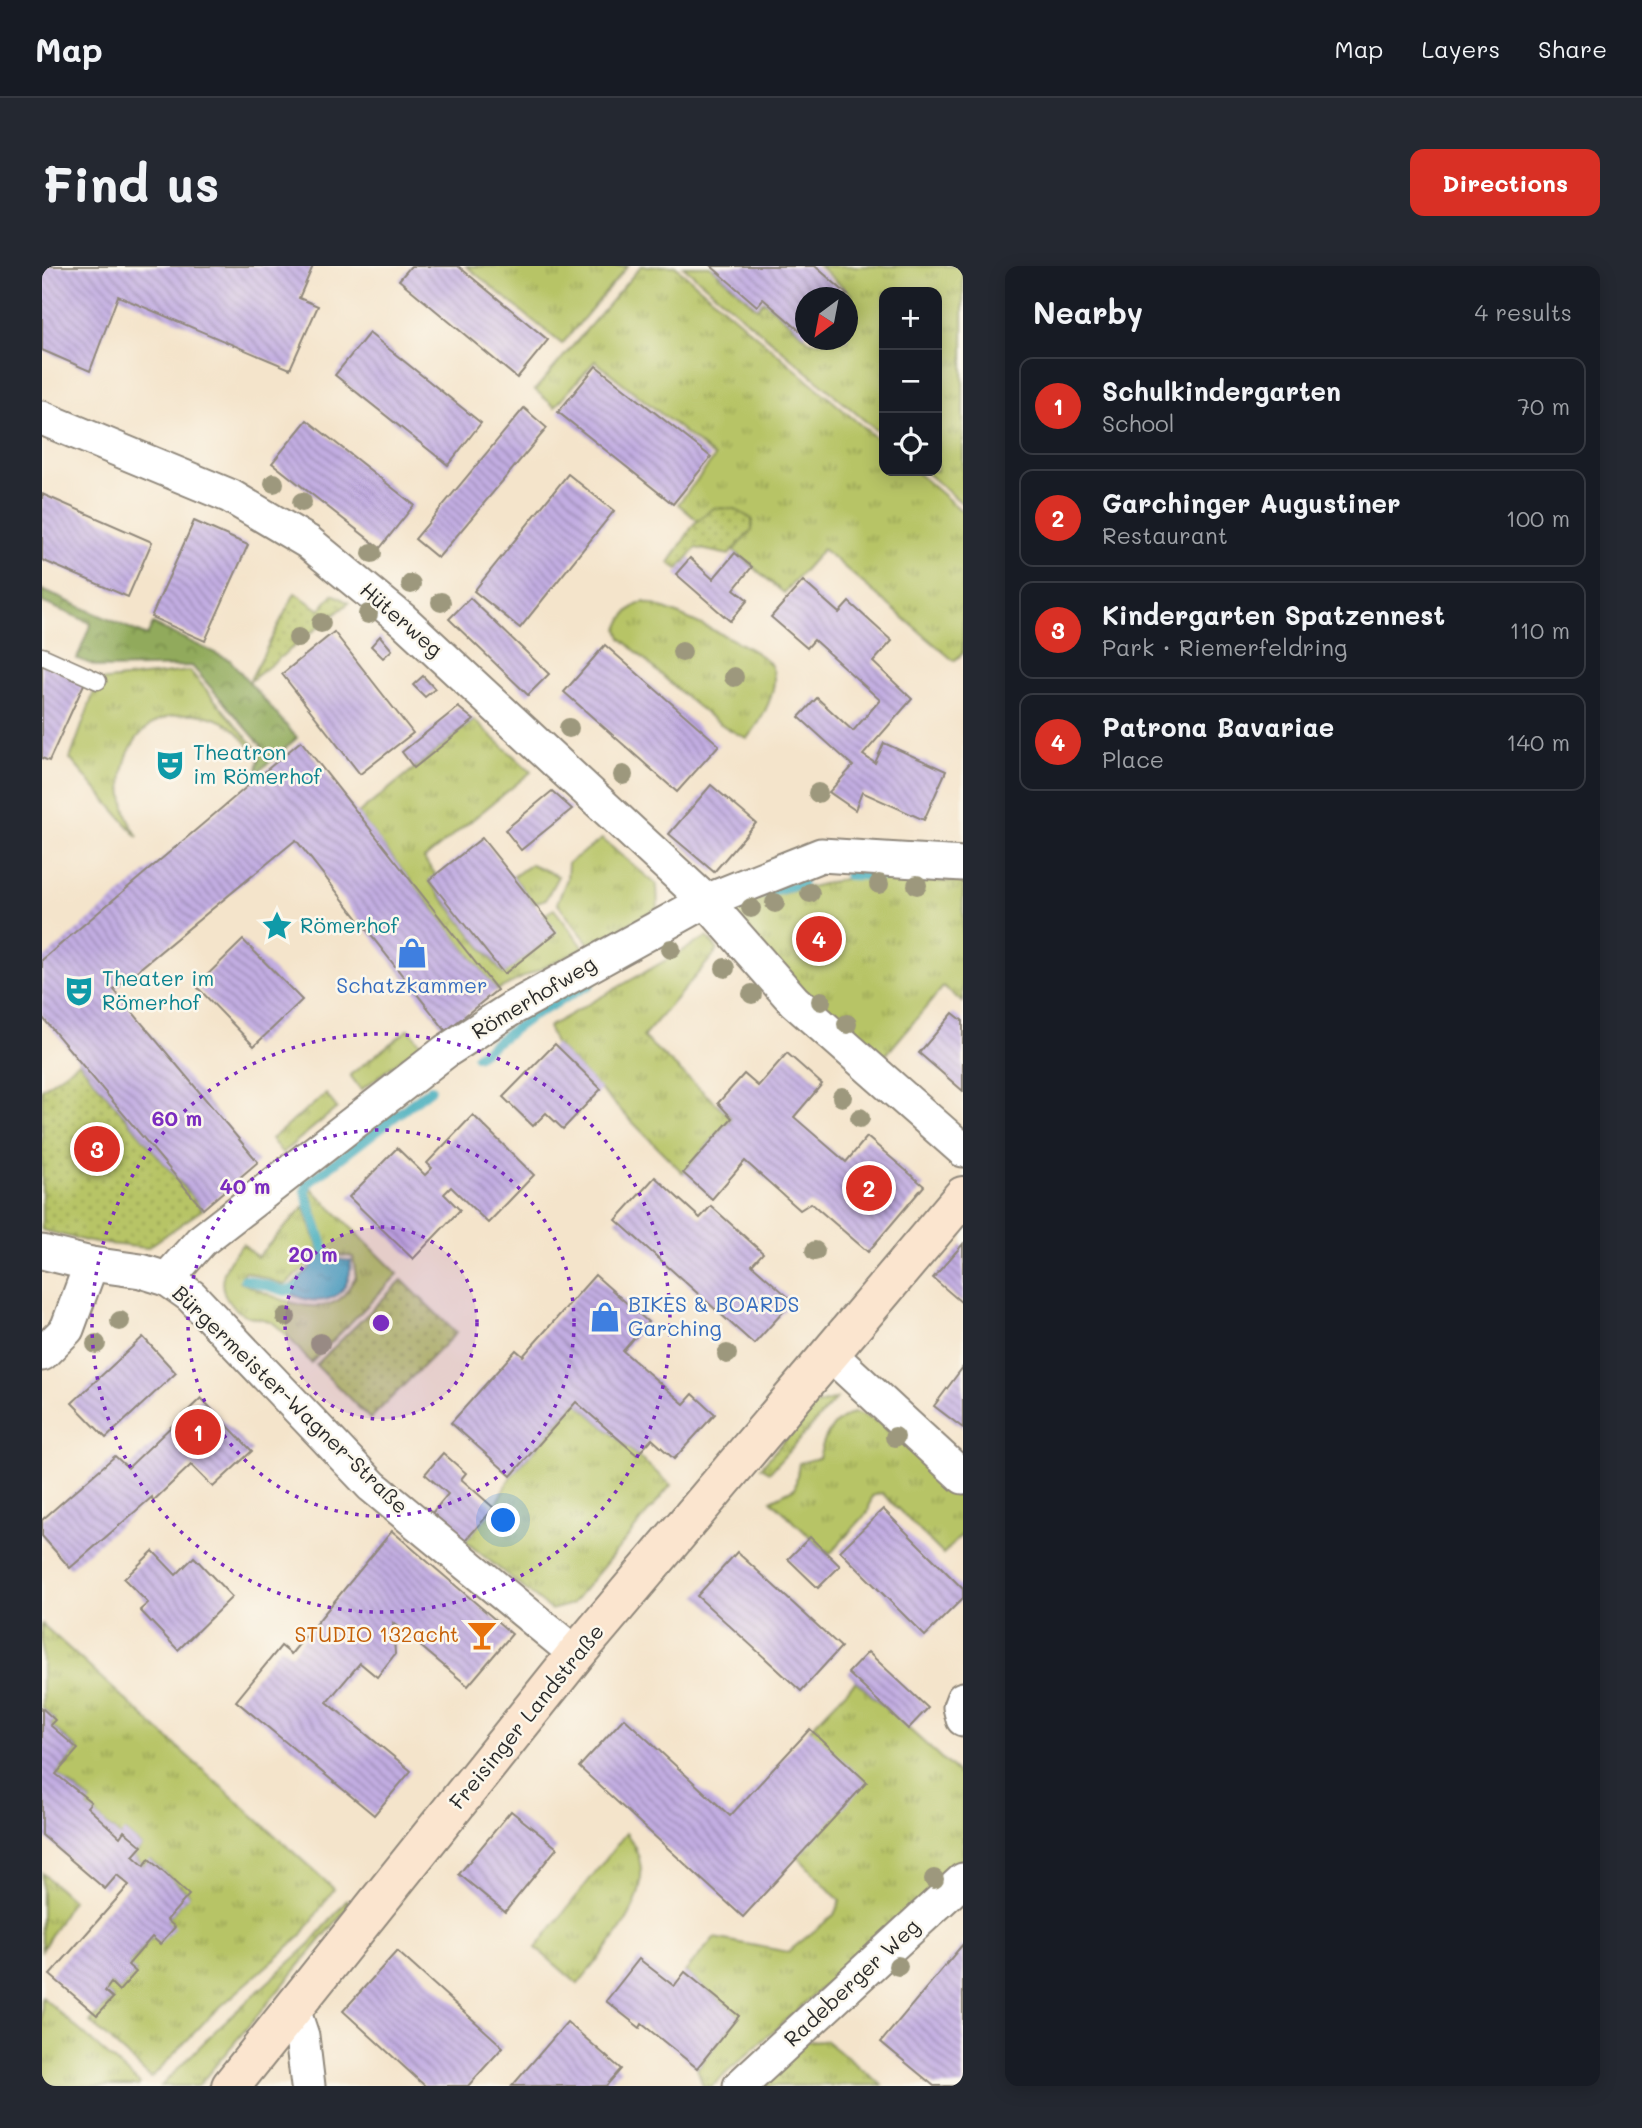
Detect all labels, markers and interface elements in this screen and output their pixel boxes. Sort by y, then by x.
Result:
text: Map [35,27,103,70]
text: Map [1335,33,1383,64]
text: Layers [1421,33,1500,64]
text: Share [1538,33,1607,64]
button: Directions [1410,149,1600,216]
text: Find us [42,151,220,214]
north arrow [795,287,858,350]
map controls [879,287,942,476]
button: + [879,287,942,350]
text: Nearby [1033,292,1143,332]
text: 4 results [1475,297,1572,327]
button: − [879,350,942,413]
text: Schulkindergarten [1102,374,1341,408]
text: 1 [1053,391,1063,421]
text: 70 m [1517,391,1570,421]
text: School [1102,408,1175,438]
button: locate [879,413,942,476]
text: Garchinger Augustiner [1102,486,1401,520]
text: 2 [1052,503,1064,533]
text: 100 m [1506,503,1570,533]
text: Restaurant [1102,520,1228,550]
street label: Hüterweg [355,576,449,662]
text: Kindergarten Spatzennest [1102,598,1445,632]
text: 3 [1051,615,1065,645]
text: 110 m [1510,615,1570,645]
text: Park · Riemerfeldring [1102,632,1347,662]
text: Patrona Bavariae [1102,710,1334,744]
text: 4 [1051,727,1065,757]
text: 140 m [1506,727,1570,757]
place label: Theatron im Römerhof [193,738,322,789]
text: Place [1102,744,1164,774]
theatre icon: Theatron im Römerhof [153,748,187,782]
place icon: Römerhof [260,909,294,943]
place label: Römerhof [300,911,399,938]
pin: 4 [796,913,842,965]
shop icon: Schatzkammer [395,936,429,970]
street label: Römerhofweg [466,949,600,1044]
place label: Theater im Römerhof [102,964,214,1015]
place label: Schatzkammer [336,971,488,998]
theatre icon: Theater im Römerhof [62,974,96,1008]
text: 60 m [152,1104,202,1131]
pin: 3 [74,1123,120,1175]
pin: 2 [846,1162,892,1214]
text: 40 m [219,1172,271,1199]
text: 20 m [288,1240,338,1267]
street label: Bürgermeister-Wagner-Straße [167,1279,415,1519]
place label: BIKES & BOARDS Garching [628,1290,799,1341]
shop icon: BIKES & BOARDS Garching [588,1300,622,1334]
centre of rings [369,1311,393,1335]
pin: 1 [175,1406,221,1458]
your location [486,1503,520,1537]
street label: Freisinger Landstraße [443,1618,609,1814]
bar icon: STUDIO 132acht [465,1618,499,1652]
place label: STUDIO 132acht [295,1620,459,1647]
street label: Radeberger Weg [777,1912,924,2052]

